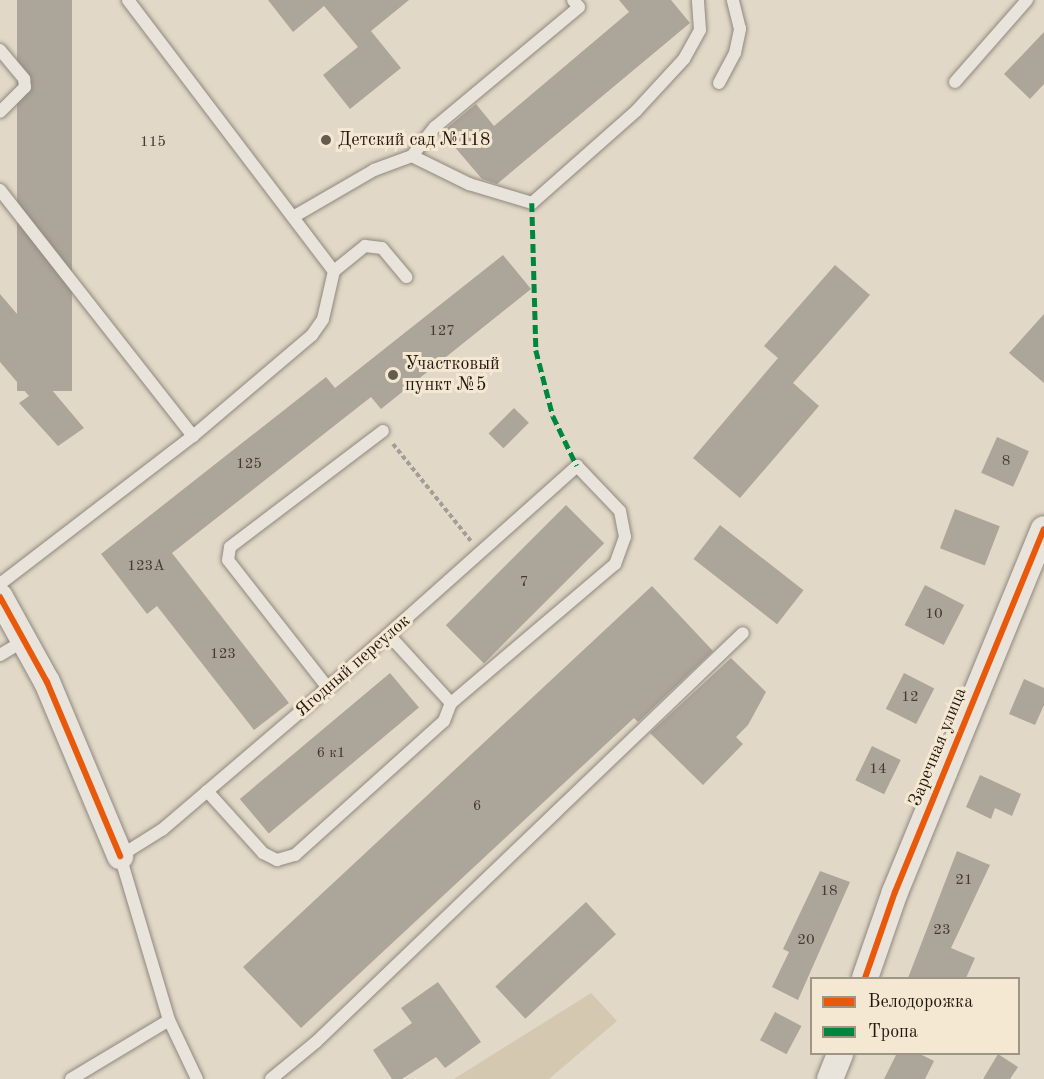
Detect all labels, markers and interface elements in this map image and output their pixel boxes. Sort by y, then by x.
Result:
place label: Детский сад №118 [338,129,491,151]
marker: Детский сад №118 [319,133,333,147]
house number: 115 [140,134,166,152]
house number: 127 [429,323,455,341]
place label: Участковый пункт №5 [405,354,500,397]
marker: Участковый пункт №5 [386,368,400,382]
house number: 8 [1002,453,1010,471]
house number: 125 [236,456,262,474]
house number: 123А [127,558,165,576]
house number: 7 [520,574,528,592]
house number: 10 [925,606,943,624]
street label: Ягодный переулок [291,610,415,722]
house number: 123 [210,646,236,664]
street label: Заречная улица [904,685,972,809]
house number: 12 [901,689,919,707]
house number: 6 к1 [316,745,346,763]
house number: 14 [869,761,887,779]
house number: 6 [473,798,481,816]
house number: 21 [955,872,973,890]
house number: 18 [820,883,838,901]
house number: 23 [933,922,951,940]
house number: 20 [797,932,815,950]
legend [810,977,1020,1055]
text: Велодорожка [868,993,973,1011]
text: Тропа [868,1023,918,1041]

